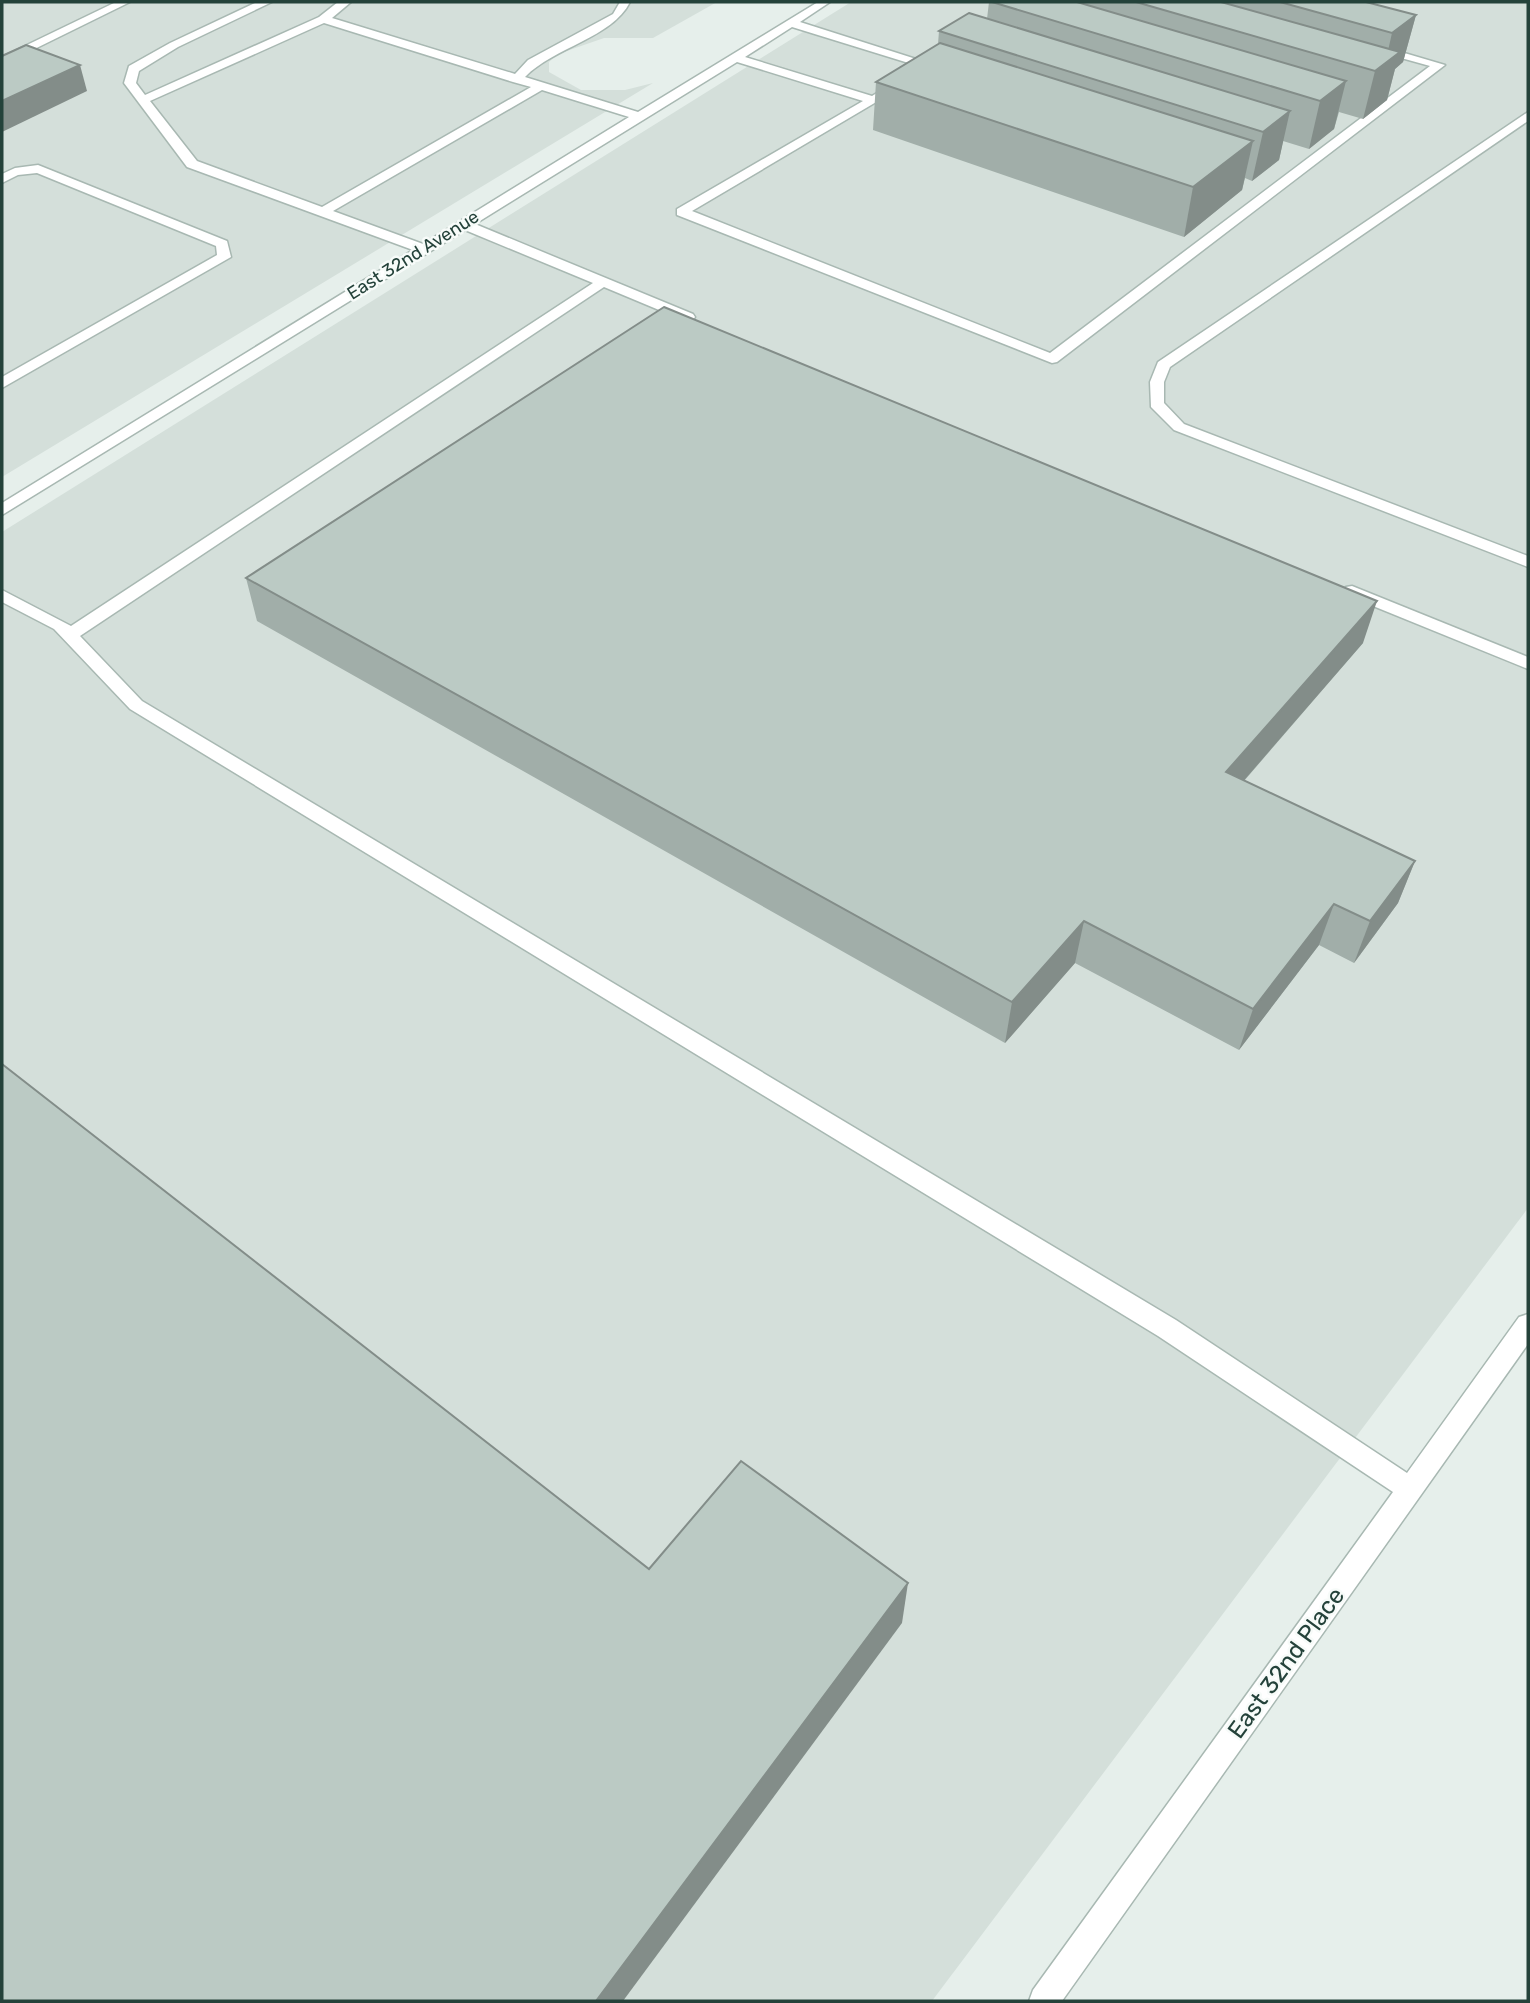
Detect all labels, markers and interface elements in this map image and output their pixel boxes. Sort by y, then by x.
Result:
street label: East 32nd Avenue [343,206,483,304]
street label: East 32nd Place [1222,1582,1350,1744]

